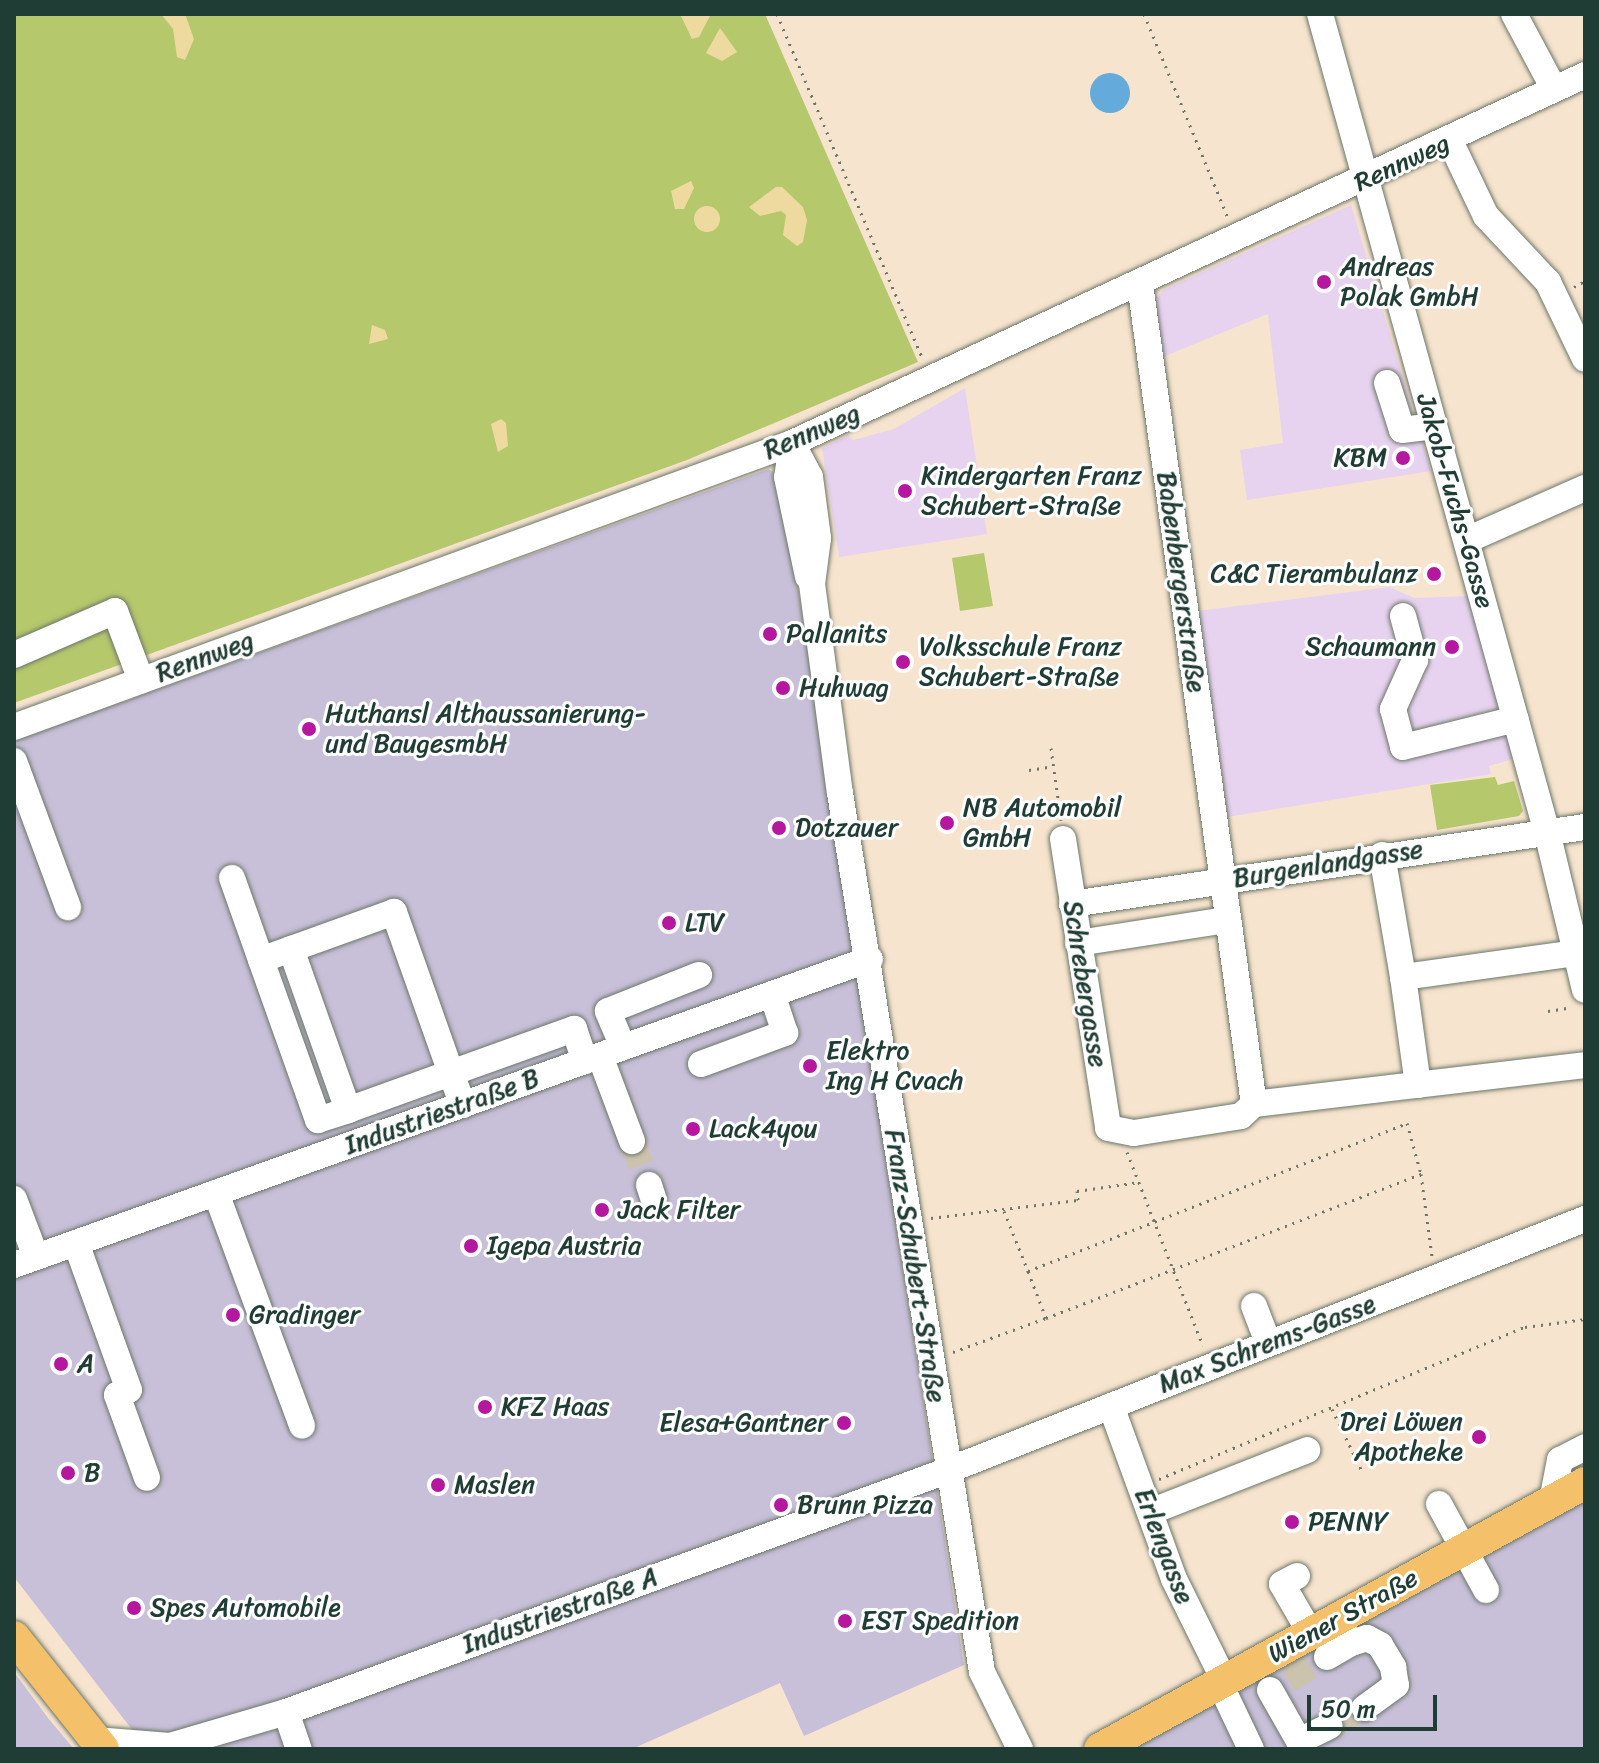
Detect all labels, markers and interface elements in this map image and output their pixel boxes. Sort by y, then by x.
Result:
street label: Rennweg [1349,127,1455,199]
place label: Andreas Polak GmbH [1340,251,1478,312]
marker: Andreas Polak GmbH [1315,273,1333,291]
street label: Jakob-Fuchs-Gasse [1409,390,1501,612]
street label: Rennweg [759,398,865,466]
place label: KBM [1334,442,1387,474]
marker: KBM [1394,449,1412,467]
place label: Kindergarten Franz Schubert-Straße [921,460,1141,522]
street label: Babenbergerstraße [1150,469,1212,695]
marker: Kindergarten Franz Schubert-Straße [896,482,914,500]
place label: C&C Tierambulanz [1209,558,1418,590]
marker: C&C Tierambulanz [1425,565,1443,583]
place label: Pallanits [786,618,887,650]
street label: Rennweg [152,625,258,689]
marker: Pallanits [761,625,779,643]
place label: Volksschule Franz Schubert-Straße [919,631,1122,692]
place label: Schaumann [1305,631,1436,663]
marker: Schaumann [1443,638,1461,656]
marker: Volksschule Franz Schubert-Straße [894,653,912,671]
place label: Huhwag [799,672,889,704]
marker: Huhwag [774,679,792,697]
place label: Huthansl Althaussanierung- und BaugesmbH [325,698,648,760]
marker: Huthansl Althaussanierung- und BaugesmbH [300,720,318,738]
place label: NB Automobil GmbH [963,792,1121,854]
place label: Dotzauer [795,812,898,844]
marker: NB Automobil GmbH [938,814,956,832]
marker: Dotzauer [770,819,788,837]
street label: Burgenlandgasse [1231,834,1425,894]
street label: Schrebergasse [1056,898,1114,1070]
place label: LTV [685,907,725,939]
marker: LTV [660,914,678,932]
place label: Elektro Ing H Cvach [826,1035,963,1096]
marker: Elektro Ing H Cvach [801,1057,819,1075]
street label: Industriestraße B [341,1062,543,1162]
place label: Lack4you [709,1113,818,1145]
marker: Lack4you [684,1120,702,1138]
street label: Franz-Schubert-Straße [878,1127,952,1405]
place label: Jack Filter [618,1194,741,1226]
marker: Jack Filter [593,1201,611,1219]
place label: Igepa Austria [487,1230,643,1262]
marker: Igepa Austria [462,1237,480,1255]
street label: Max Schrems-Gasse [1154,1288,1380,1400]
place label: Gradinger [249,1299,360,1331]
marker: Gradinger [224,1306,242,1324]
place label: A [77,1348,94,1380]
marker: A [52,1355,70,1373]
place label: KFZ Haas [501,1391,609,1423]
marker: KFZ Haas [476,1398,494,1416]
place label: Drei Löwen Apotheke [1339,1406,1463,1468]
place label: Elesa+Gantner [659,1407,828,1439]
marker: Elesa+Gantner [835,1414,853,1432]
marker: Drei Löwen Apotheke [1470,1428,1488,1446]
place label: B [84,1457,100,1489]
marker: B [59,1464,77,1482]
place label: Maslen [454,1469,535,1501]
marker: Maslen [429,1476,447,1494]
street label: Erlengasse [1128,1484,1200,1608]
place label: Brunn Pizza [797,1489,934,1521]
marker: Brunn Pizza [772,1496,790,1514]
place label: PENNY [1308,1506,1388,1538]
marker: PENNY [1283,1513,1301,1531]
street label: Industriestraße A [458,1561,662,1661]
street label: Wiener Straße [1262,1562,1424,1670]
place label: Spes Automobile [150,1592,342,1624]
marker: Spes Automobile [125,1599,143,1617]
place label: EST Spedition [861,1605,1021,1637]
marker: EST Spedition [836,1612,854,1630]
scale bar [1311,1679,1441,1729]
text: 50 m [1321,1688,1376,1730]

